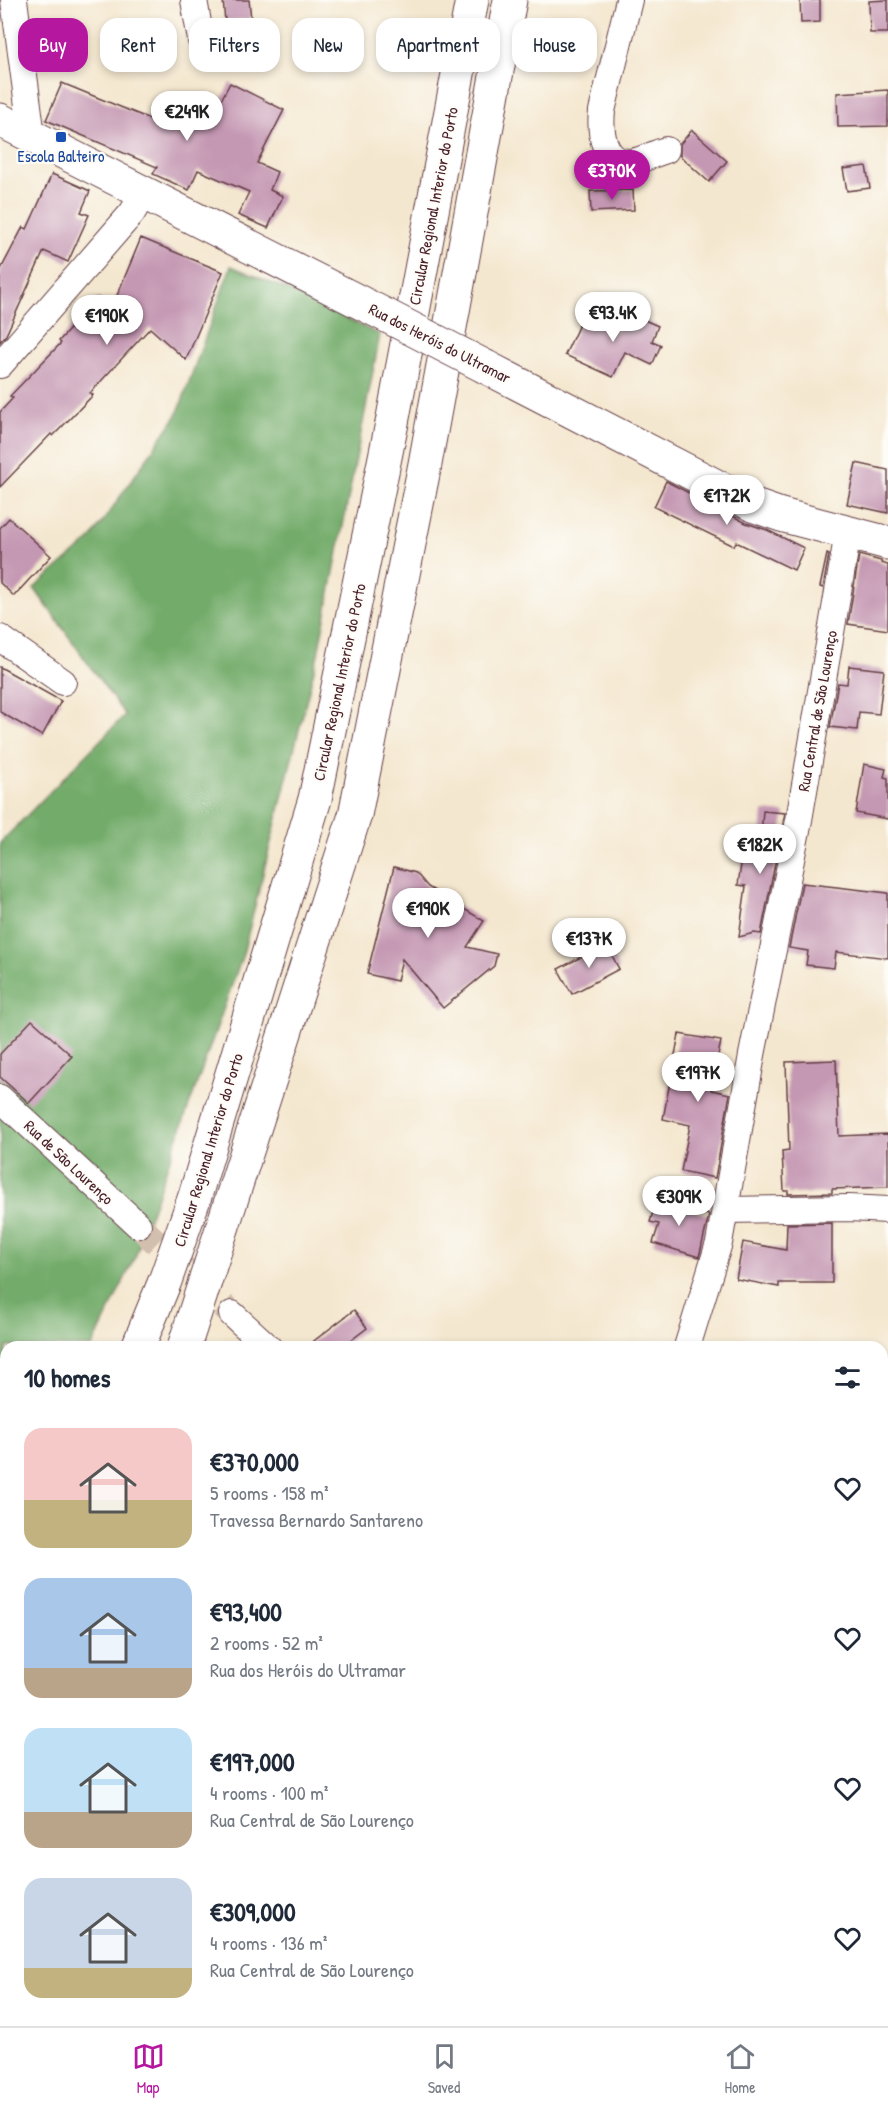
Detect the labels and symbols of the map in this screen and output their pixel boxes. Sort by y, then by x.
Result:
pin: €249K [145,91,229,142]
street label: Circular Regional Interior do Porto [403,105,463,307]
marker: Escola Balteiro [54,130,68,144]
place label: Escola Balteiro [18,145,105,167]
pin: €370K [570,150,654,201]
pin: €93.4K [564,292,662,343]
pin: €190K [65,295,149,346]
street label: Rua dos Heróis do Ultramar [365,298,515,388]
pin: €172K [685,475,769,526]
street label: Circular Regional Interior do Porto [307,581,371,783]
street label: Rua Central de São Lourenço [792,628,842,793]
pin: €182K [718,824,802,875]
pin: €190K [386,888,470,939]
pin: €137K [547,918,631,969]
street label: Circular Regional Interior do Porto [168,1050,248,1249]
pin: €197K [656,1052,740,1103]
street label: Rua de São Lourenço [19,1115,119,1210]
pin: €309K [637,1176,721,1227]

